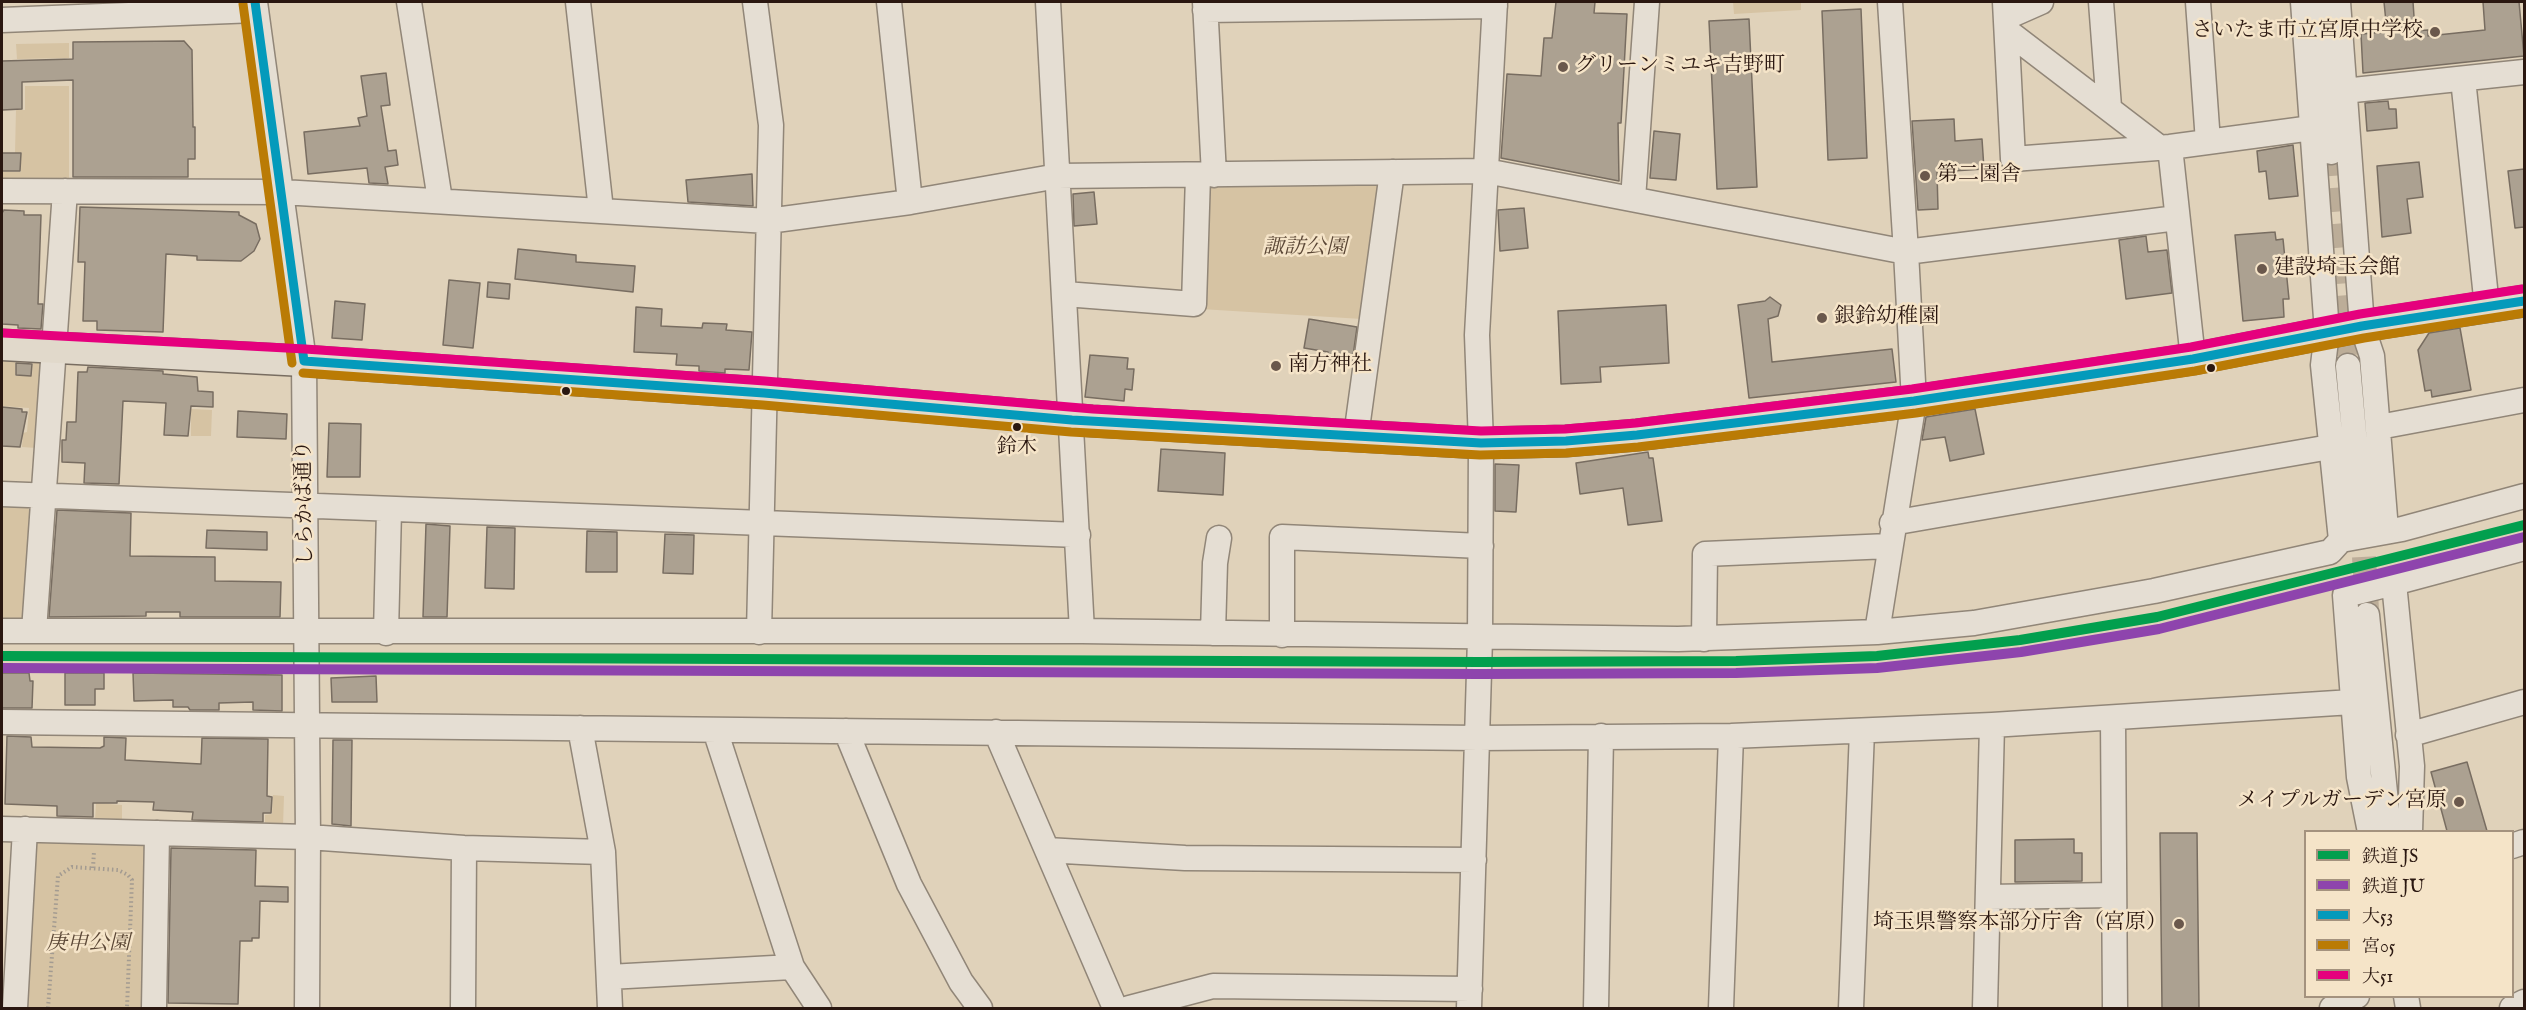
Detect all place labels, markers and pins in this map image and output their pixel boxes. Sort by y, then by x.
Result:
place label: さいたま市立宮原中学校 [2192,19,2423,45]
marker: さいたま市立宮原中学校 [2428,25,2442,39]
place label: グリーンミユキ吉野町 [1575,54,1785,80]
marker: グリーンミユキ吉野町 [1556,60,1570,74]
place label: 第二園舎 [1937,163,2021,189]
marker: 第二園舎 [1918,169,1932,183]
place label: 建設埼玉会館 [2274,256,2400,282]
marker: 建設埼玉会館 [2255,262,2269,276]
place label: 銀鈴幼稚園 [1834,305,1939,331]
marker: 銀鈴幼稚園 [1815,311,1829,325]
place label: 南方神社 [1288,353,1372,379]
marker: 南方神社 [1269,359,1283,373]
unlabelled marker [2205,362,2217,374]
unlabelled marker [560,385,572,397]
marker: 鈴木 [1011,421,1023,433]
place label: 鈴木 [997,436,1037,460]
place label: メイプルガーデン宮原 [2237,789,2447,815]
marker: メイプルガーデン宮原 [2452,795,2466,809]
place label: 埼玉県警察本部分庁舎（宮原） [1873,911,2167,937]
marker: 埼玉県警察本部分庁舎（宮原） [2172,917,2186,931]

